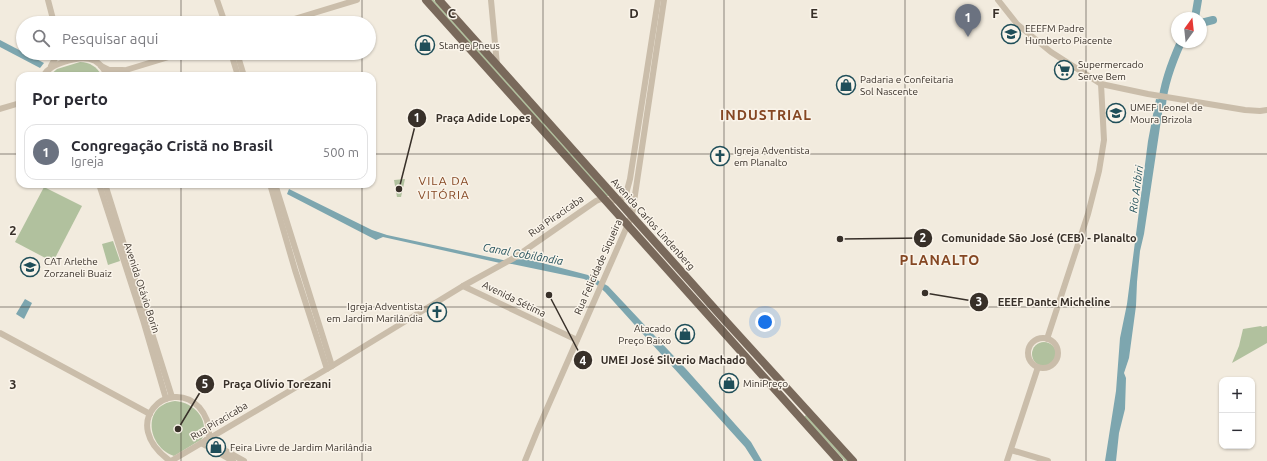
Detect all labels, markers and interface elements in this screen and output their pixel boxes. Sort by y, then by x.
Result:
pin: 1 [955,4,981,37]
text: C [448,6,457,20]
text: D [629,6,639,20]
text: E [810,6,818,20]
text: F [992,6,1000,20]
north arrow [1171,12,1207,48]
search box [16,16,376,60]
school or university icon: EEEFM Padre Humberto Piacente [1000,23,1022,45]
place label: EEEFM Padre Humberto Piacente [1025,23,1112,46]
icon: search [30,27,52,49]
text: Pesquisar aqui [62,30,158,47]
shop icon: Stange Pneus [414,34,436,56]
place label: Stange Pneus [439,40,500,51]
supermarket icon: Supermercado Serve Bem [1053,59,1075,81]
place label: Supermercado Serve Bem [1078,59,1144,82]
shop icon: Padaria e Confeitaria Sol Nascente [835,74,857,96]
place label: Padaria e Confeitaria Sol Nascente [860,74,953,97]
text: Por perto [32,89,108,108]
school or university icon: UMEF Leonel de Moura Brizola [1105,102,1127,124]
place label: UMEF Leonel de Moura Brizola [1130,102,1203,125]
callout: Praça Adide Lopes [407,106,538,129]
district label: INDUSTRIAL [720,107,812,123]
text: 1 [414,111,420,124]
text: Praça Adide Lopes [436,112,530,124]
text: Congregação Cristã no Brasil [71,137,273,154]
text: 1 [42,145,50,159]
text: 500 m [323,145,359,159]
church icon: Igreja Adventista em Planalto [709,145,731,167]
place label: Igreja Adventista em Planalto [734,145,810,168]
text: Igreja [71,154,104,168]
water label: Rio Aribiri [1127,163,1145,213]
district label: VILA DA VITÓRIA [418,174,470,201]
street label: Avenida Carlos Lindenberg [609,176,697,272]
street label: Rua Piracicaba [526,193,586,239]
street label: Rua Felicidade Siqueira [572,218,624,316]
text: 2 [9,223,17,237]
callout: Comunidade São José (CEB) - Planalto [913,227,1145,250]
text: 2 [920,231,927,244]
text: Comunidade São José (CEB) - Planalto [941,232,1137,245]
street label: Avenida Otávio Borin [122,241,162,335]
water label: Canal Cobilândia [482,241,564,267]
district label: PLANALTO [900,252,980,268]
school or university icon: CAT Arlethe Zorzaneli Buaiz [19,256,41,278]
place label: CAT Arlethe Zorzaneli Buaiz [44,256,112,279]
street label: Avenida Sétima [481,279,547,319]
callout: EEEF Dante Micheline [969,291,1118,314]
text: 3 [976,295,982,308]
text: EEEF Dante Micheline [998,296,1110,308]
place label: Igreja Adventista em Jardim Marilândia [327,301,423,324]
church icon: Igreja Adventista em Jardim Marilândia [426,301,448,323]
your location [755,312,775,332]
place label: Atacado Preço Baixo [618,323,671,346]
shop icon: Atacado Preço Baixo [674,323,696,345]
callout: UMEI José Silverio Machado [573,349,753,372]
text: 4 [580,354,587,367]
text: UMEI José Silverio Machado [601,354,746,366]
callout: Praça Olívio Torezani [195,372,339,395]
shop icon: MiniPreço [718,372,740,394]
text: 3 [9,377,17,391]
text: 5 [202,377,209,390]
map controls [1219,377,1255,449]
button: + [1219,377,1255,413]
text: Praça Olívio Torezani [223,378,331,390]
place label: MiniPreço [743,378,788,389]
street label: Rua Piracicaba [189,400,249,442]
button: − [1219,413,1255,449]
shop icon: Feira Livre de Jardim Marilândia [205,436,227,458]
place label: Feira Livre de Jardim Marilândia [230,442,372,453]

